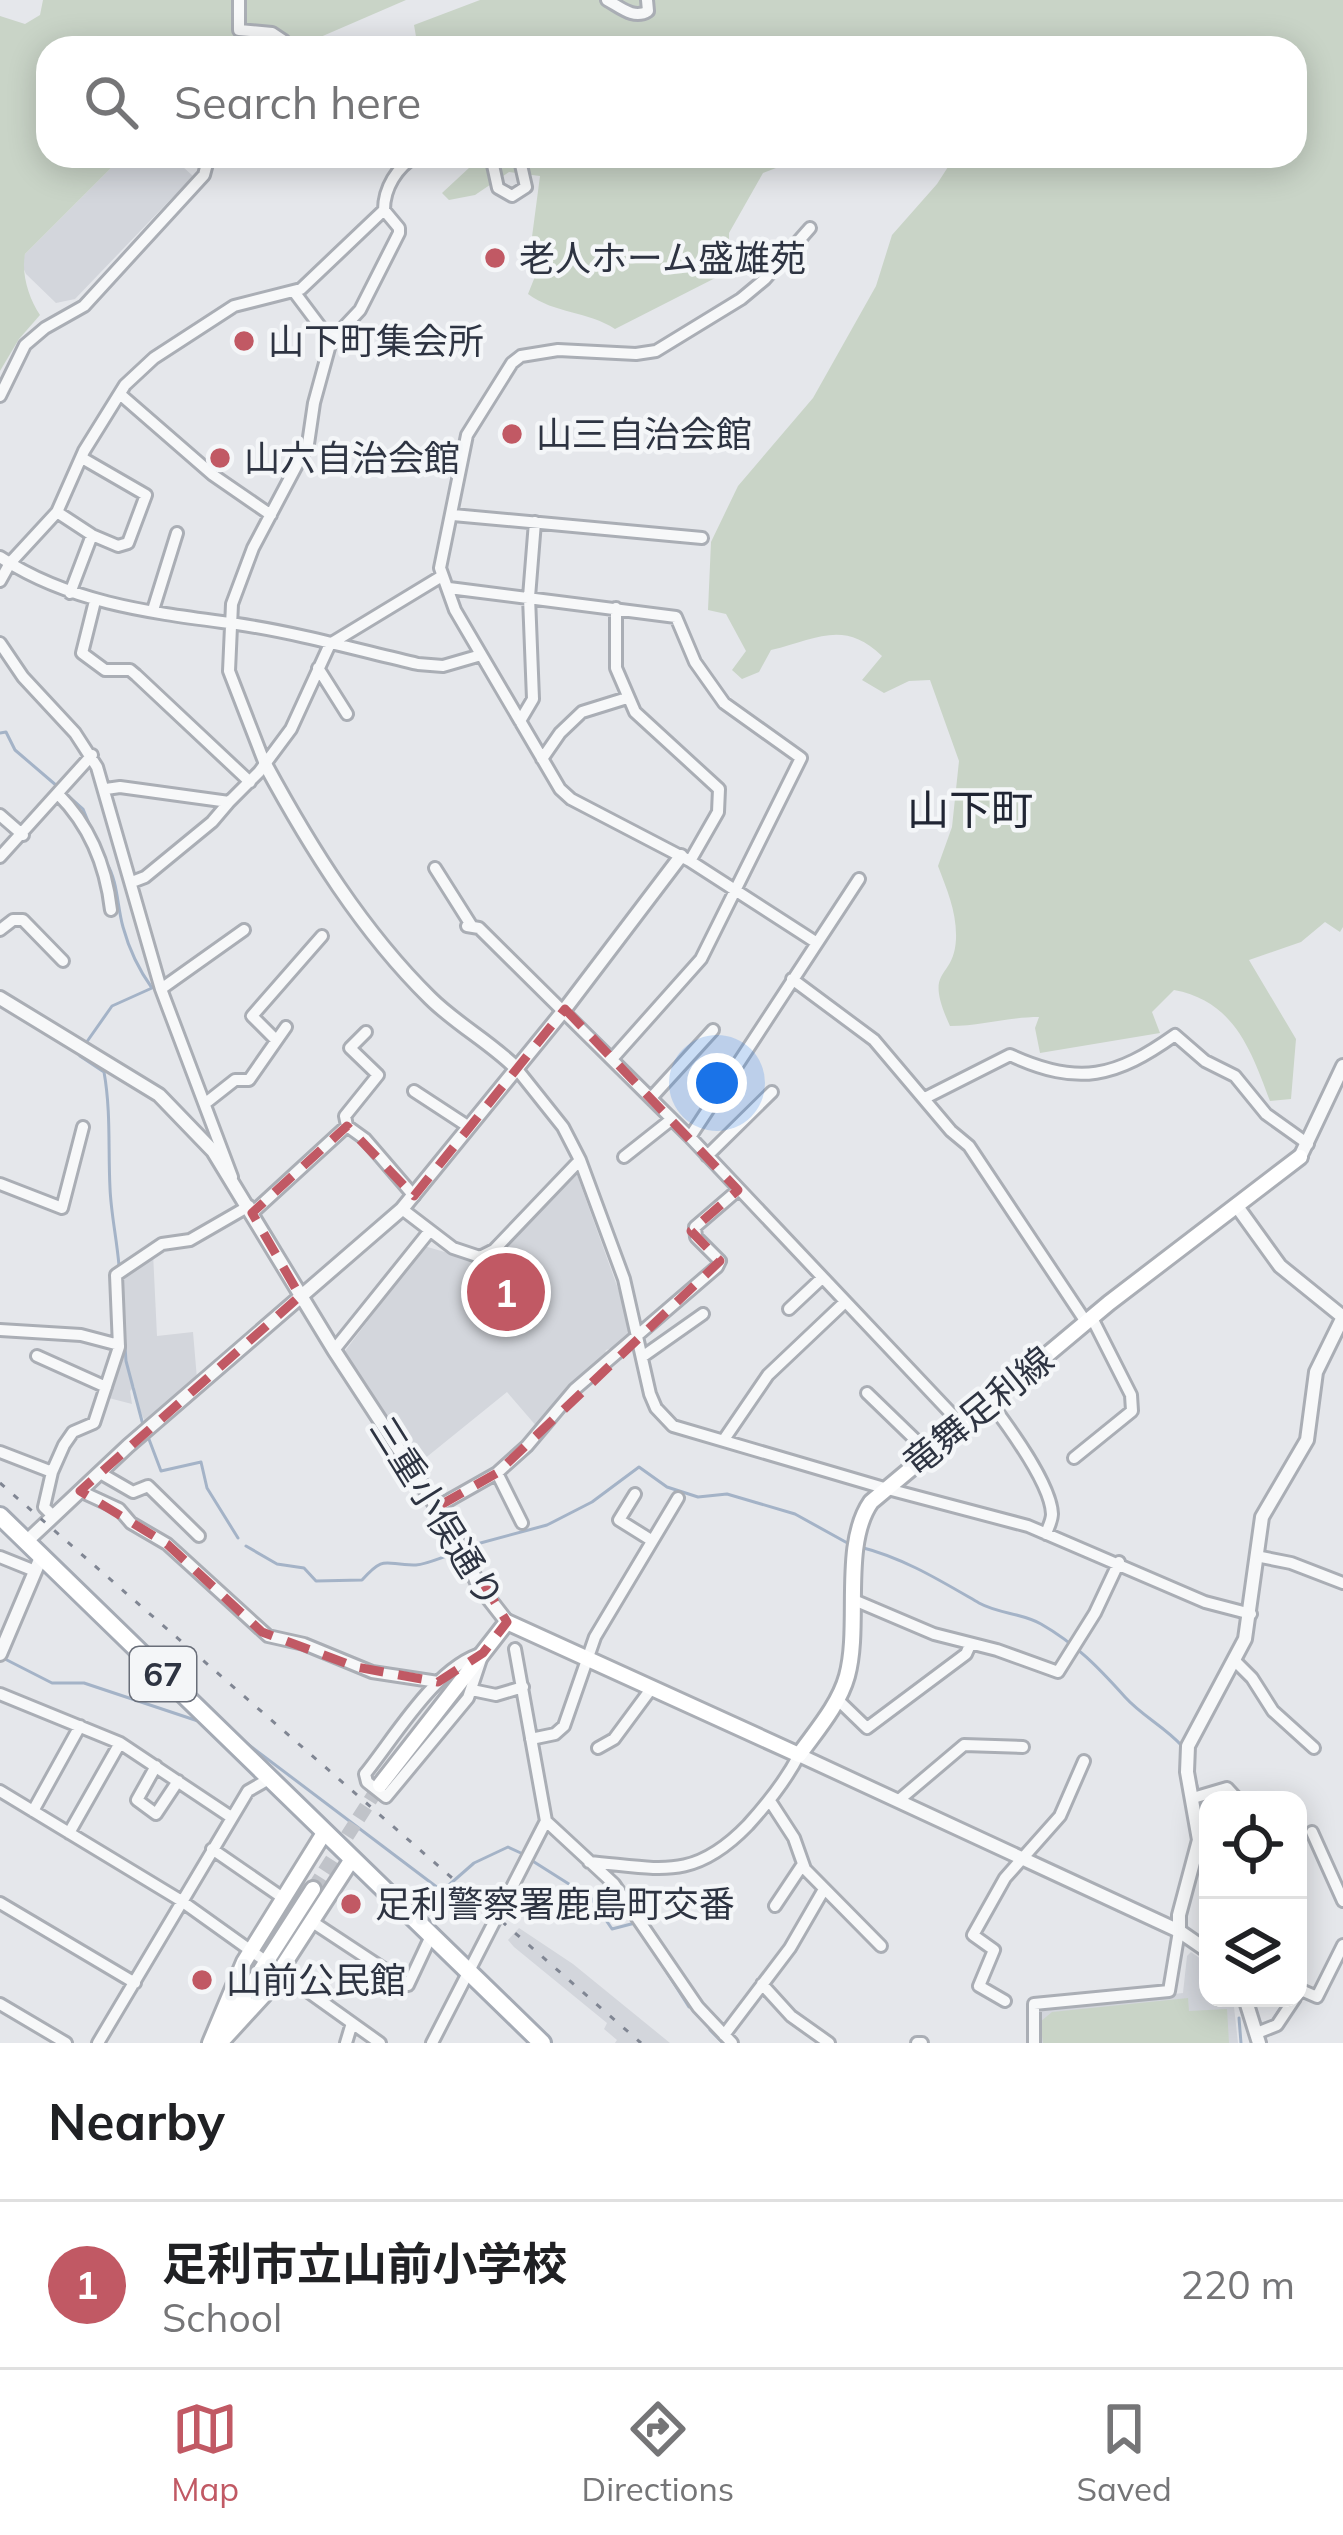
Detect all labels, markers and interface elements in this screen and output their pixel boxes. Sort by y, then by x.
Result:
search box [36,36,1307,168]
icon: search [78,69,144,135]
text: Search here [174,74,421,130]
place label: 老人ホーム盛雄苑 [519,235,806,280]
marker: 老人ホーム盛雄苑 [482,245,508,271]
place label: 山下町集会所 [268,318,484,363]
marker: 山下町集会所 [231,328,257,354]
place label: 山三自治会館 [536,411,752,456]
marker: 山三自治会館 [499,421,525,447]
place label: 山六自治会館 [244,435,460,480]
marker: 山六自治会館 [207,445,233,471]
district label: 山下町 [907,783,1033,836]
your location [687,1053,747,1113]
pin: 1 [467,1247,545,1337]
street label: 竜舞足利線 [894,1336,1062,1485]
street label: 三重小俣通り [361,1408,514,1615]
road number: 67 [130,1647,196,1701]
map controls [1199,1791,1307,2007]
button: locate [1199,1791,1307,1899]
place label: 足利警察署鹿島町交番 [375,1881,735,1926]
marker: 足利警察署鹿島町交番 [338,1891,364,1917]
button: layers [1199,1899,1307,2007]
place label: 山前公民館 [226,1957,406,2002]
marker: 山前公民館 [189,1967,215,1993]
text: Nearby [48,2089,225,2153]
text: 足利市立山前小学校 [162,2235,567,2291]
text: 1 [75,2260,99,2309]
text: 220 m [1180,2260,1295,2309]
text: School [162,2293,282,2342]
tab: Map [171,2396,239,2509]
tab: Directions [582,2396,734,2509]
tab: Saved [1077,2396,1172,2509]

